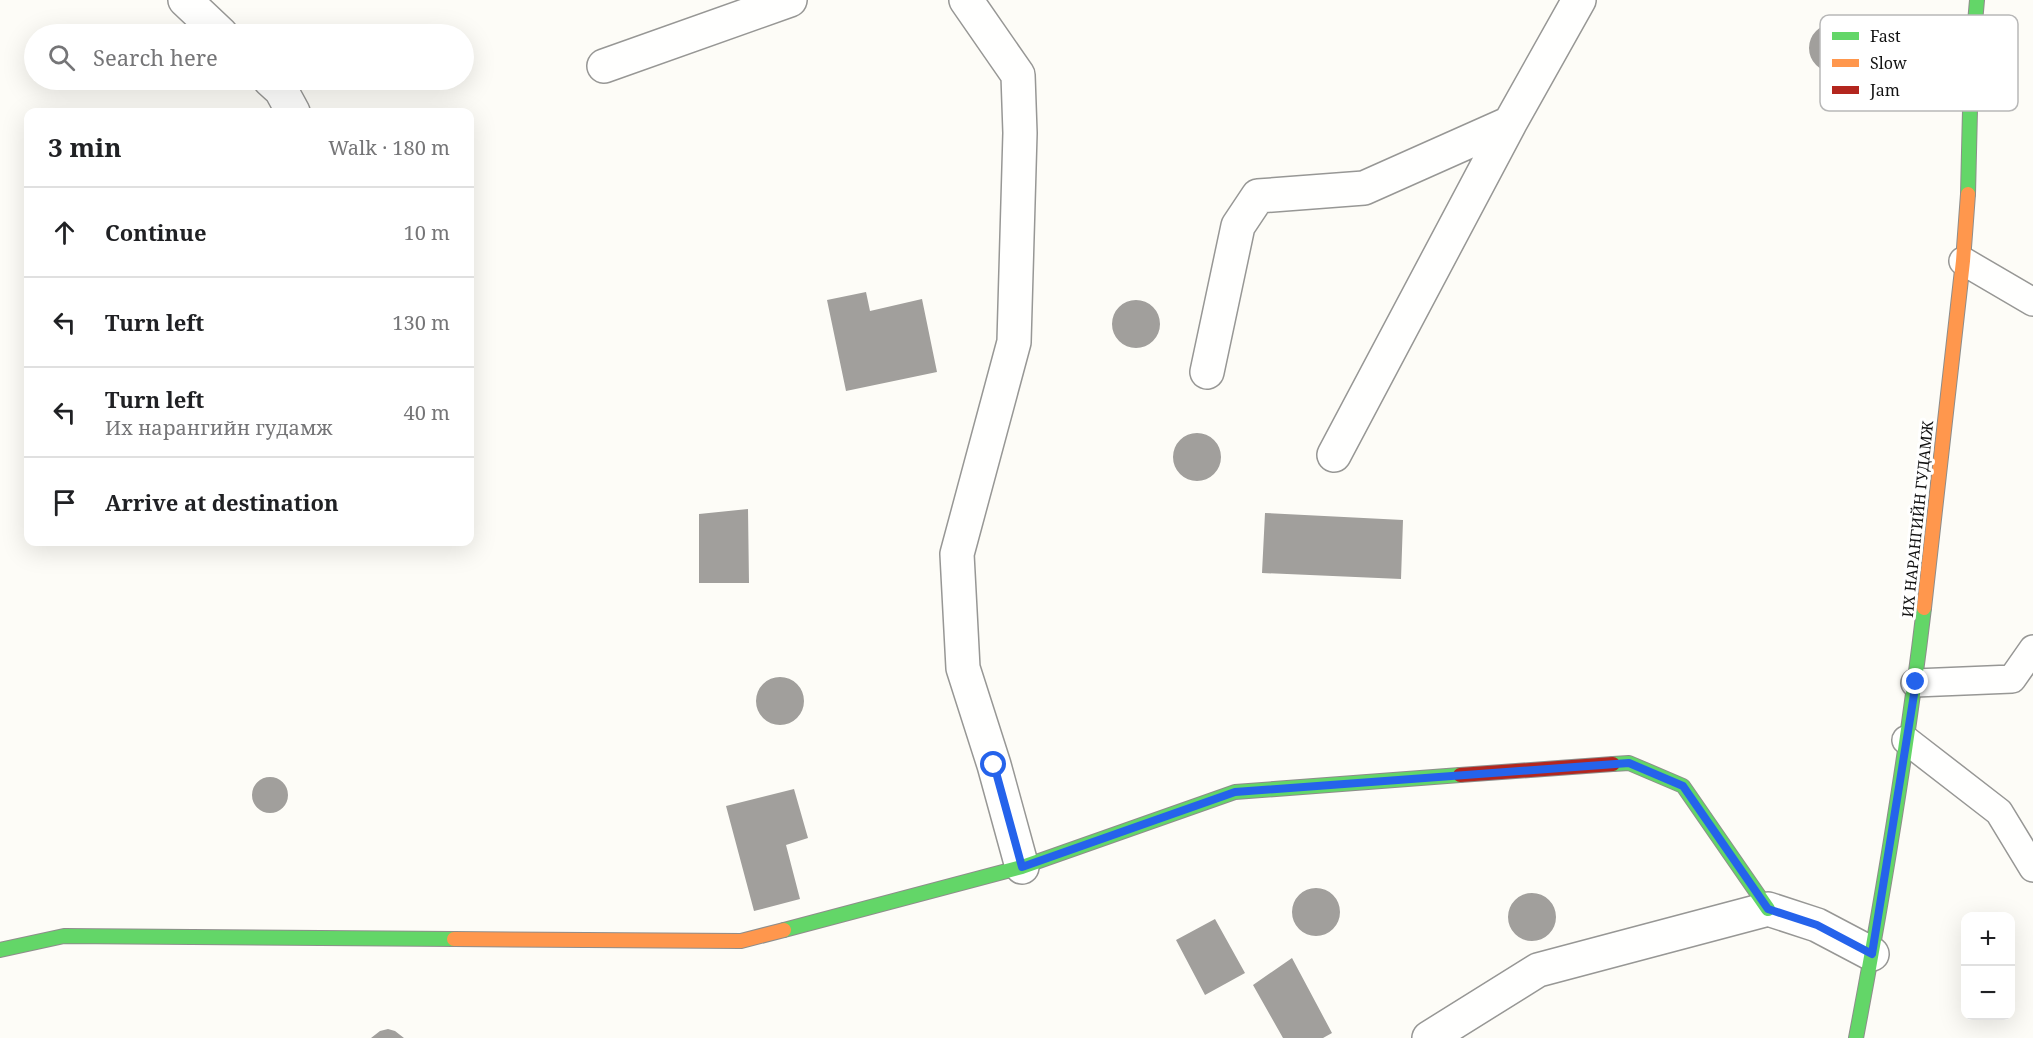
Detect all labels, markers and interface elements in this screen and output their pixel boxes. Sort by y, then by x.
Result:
legend [1820,15,2018,111]
search box [24,24,474,90]
text: Fast [1870,25,1901,47]
icon: search [45,41,78,74]
text: Search here [93,42,218,72]
text: Slow [1870,52,1907,74]
text: Jam [1869,79,1900,101]
text: 3 min [48,129,122,165]
text: Walk · 180 m [328,134,450,161]
icon: ahead [48,216,81,249]
text: Continue [105,217,207,247]
text: 10 m [404,219,450,246]
icon: left [48,306,81,339]
text: Turn left [105,307,204,337]
text: 130 m [392,309,450,336]
text: Turn left [105,384,204,414]
icon: left [48,396,81,429]
text: 40 m [404,399,450,426]
text: Их нарангийн гудамж [105,414,332,441]
street label: ИХ НАРАНГИЙН ГУДАМЖ [1897,419,1937,618]
icon: arrive [48,486,81,519]
text: Arrive at destination [105,487,339,517]
route end [1902,668,1928,694]
route start [980,751,1006,777]
map controls [1961,912,2015,1020]
button: + [1961,912,2015,966]
button: − [1961,966,2015,1020]

